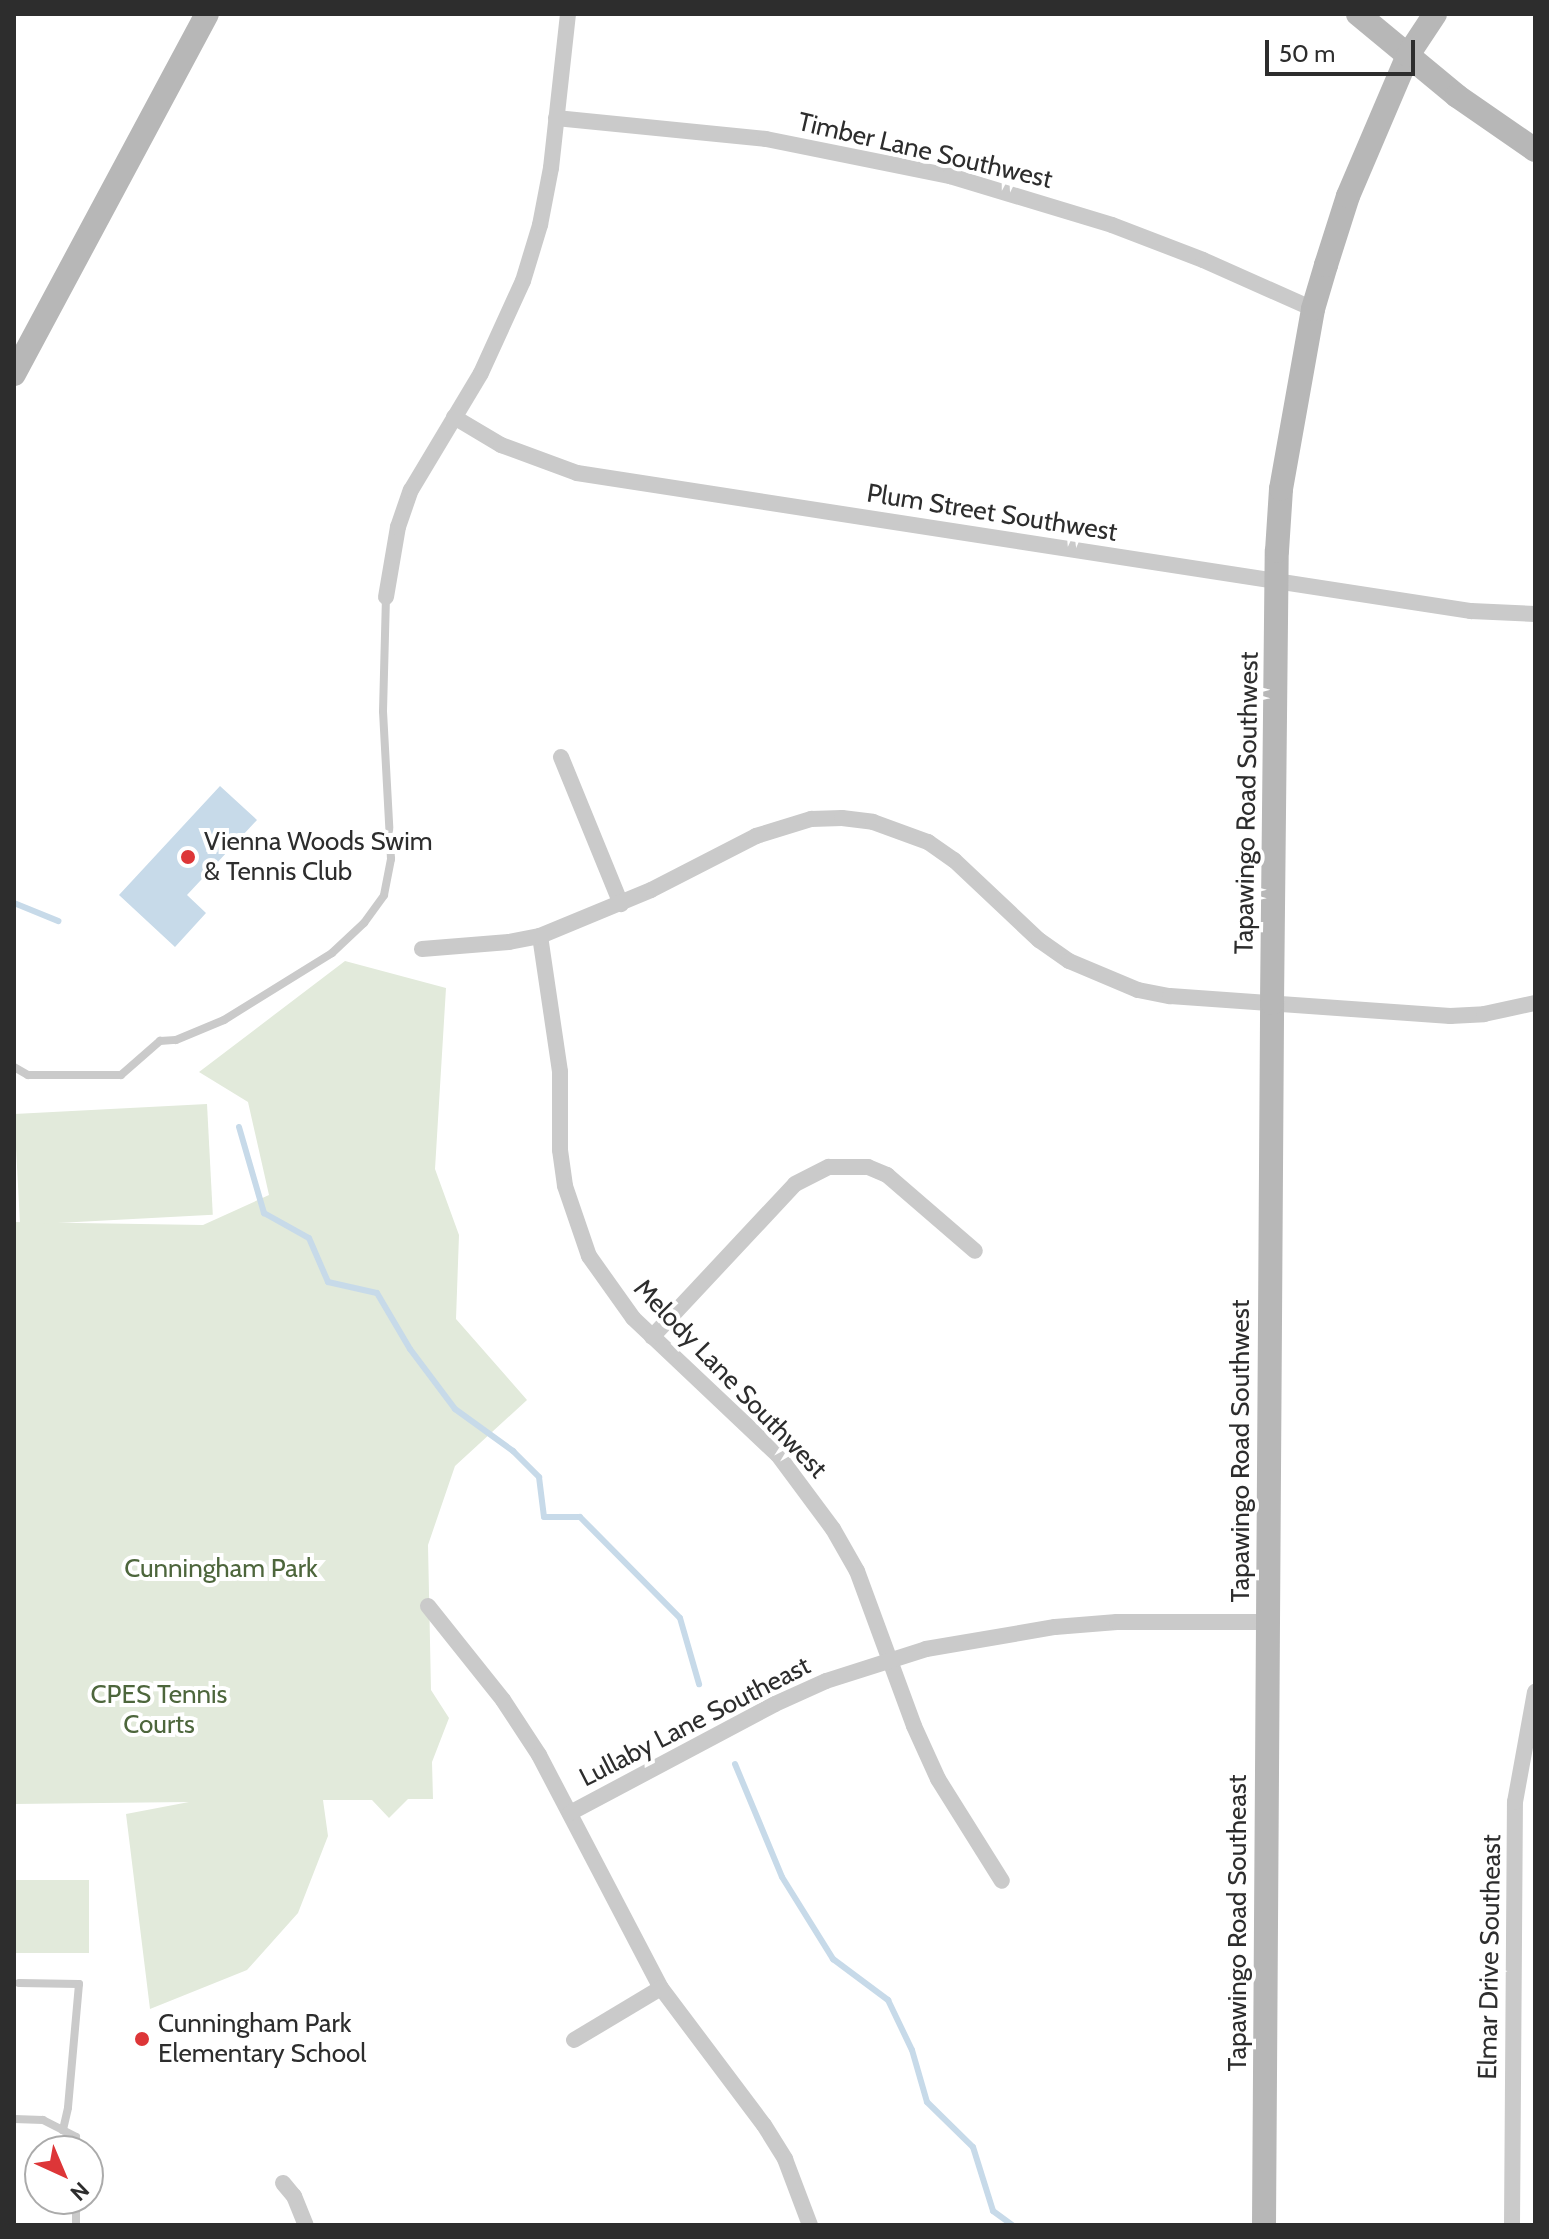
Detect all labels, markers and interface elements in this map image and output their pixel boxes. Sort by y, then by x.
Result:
scale bar [1269,24,1419,74]
text: 50 m [1279,39,1335,68]
street label: Timber Lane Southwest [795,107,1055,195]
street label: Plum Street Southwest [865,478,1119,548]
street label: Tapawingo Road Southwest [1229,651,1265,955]
place label: Vienna Woods Swim & Tennis Club [204,826,432,888]
marker: Vienna Woods Swim & Tennis Club [179,848,197,866]
street label: Melody Lane Southwest [627,1273,833,1485]
street label: Tapawingo Road Southwest [1225,1300,1257,1602]
park label: Cunningham Park [124,1553,318,1585]
street label: Lullaby Lane Southeast [574,1650,816,1794]
park label: CPES Tennis Courts [91,1679,227,1740]
street label: Tapawingo Road Southeast [1222,1775,1254,2071]
street label: Elmar Drive Southeast [1472,1834,1508,2080]
place label: Cunningham Park Elementary School [158,2008,366,2070]
marker: Cunningham Park Elementary School [133,2030,151,2048]
north arrow [24,2135,104,2215]
text: N [65,2176,95,2206]

